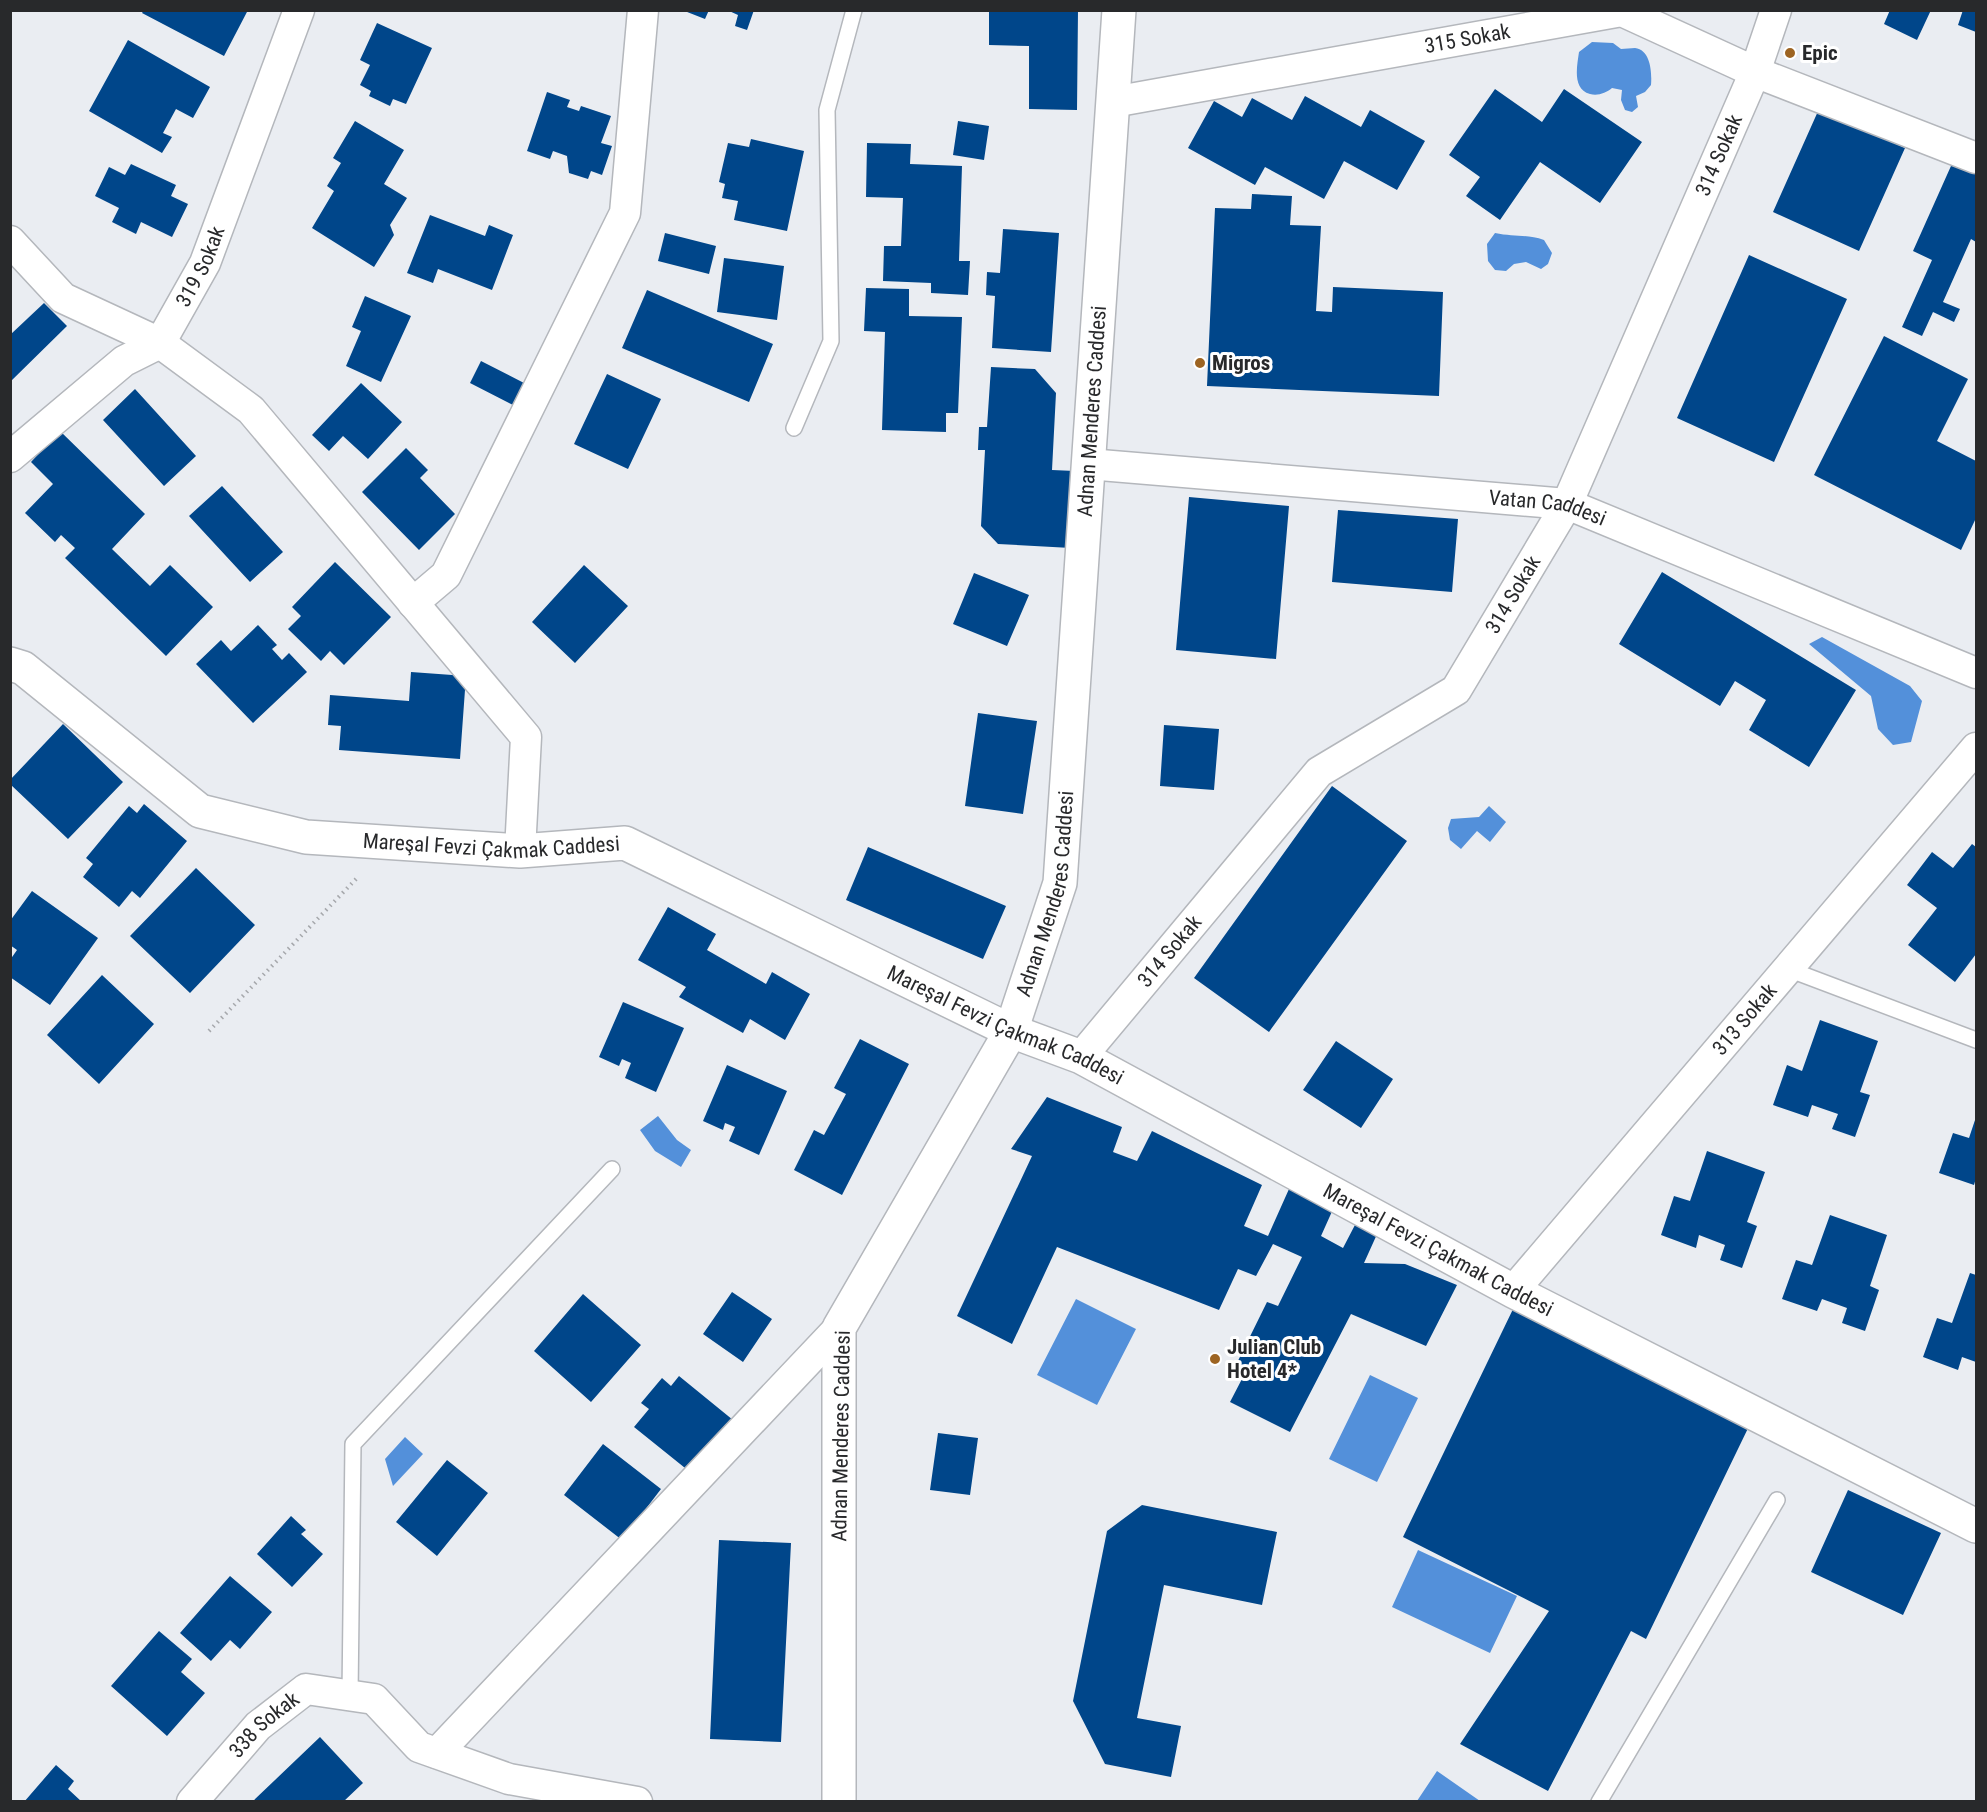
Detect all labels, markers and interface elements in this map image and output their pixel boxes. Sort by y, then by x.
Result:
street label: 315 Sokak [1423,19,1513,58]
place label: Epic [1802,41,1838,65]
marker: Epic [1783,46,1797,60]
street label: 314 Sokak [1691,110,1747,200]
street label: 319 Sokak [171,223,230,311]
street label: Adnan Menderes Caddesi [1073,305,1111,517]
place label: Migros [1212,351,1270,375]
marker: Migros [1193,356,1207,370]
street label: Vatan Caddesi [1488,486,1610,531]
street label: 314 Sokak [1480,551,1546,638]
street label: Adnan Menderes Caddesi [1011,790,1078,1000]
street label: Mareşal Fevzi Çakmak Caddesi [362,829,621,864]
street label: 314 Sokak [1133,910,1207,992]
street label: Mareşal Fevzi Çakmak Caddesi [883,961,1128,1090]
street label: 313 Sokak [1707,978,1782,1060]
street label: Mareşal Fevzi Çakmak Caddesi [1319,1178,1557,1321]
street label: Adnan Menderes Caddesi [827,1330,855,1542]
place label: Julian Club Hotel 4* [1227,1335,1321,1383]
marker: Julian Club Hotel 4* [1208,1352,1222,1366]
street label: 338 Sokak [224,1687,304,1762]

